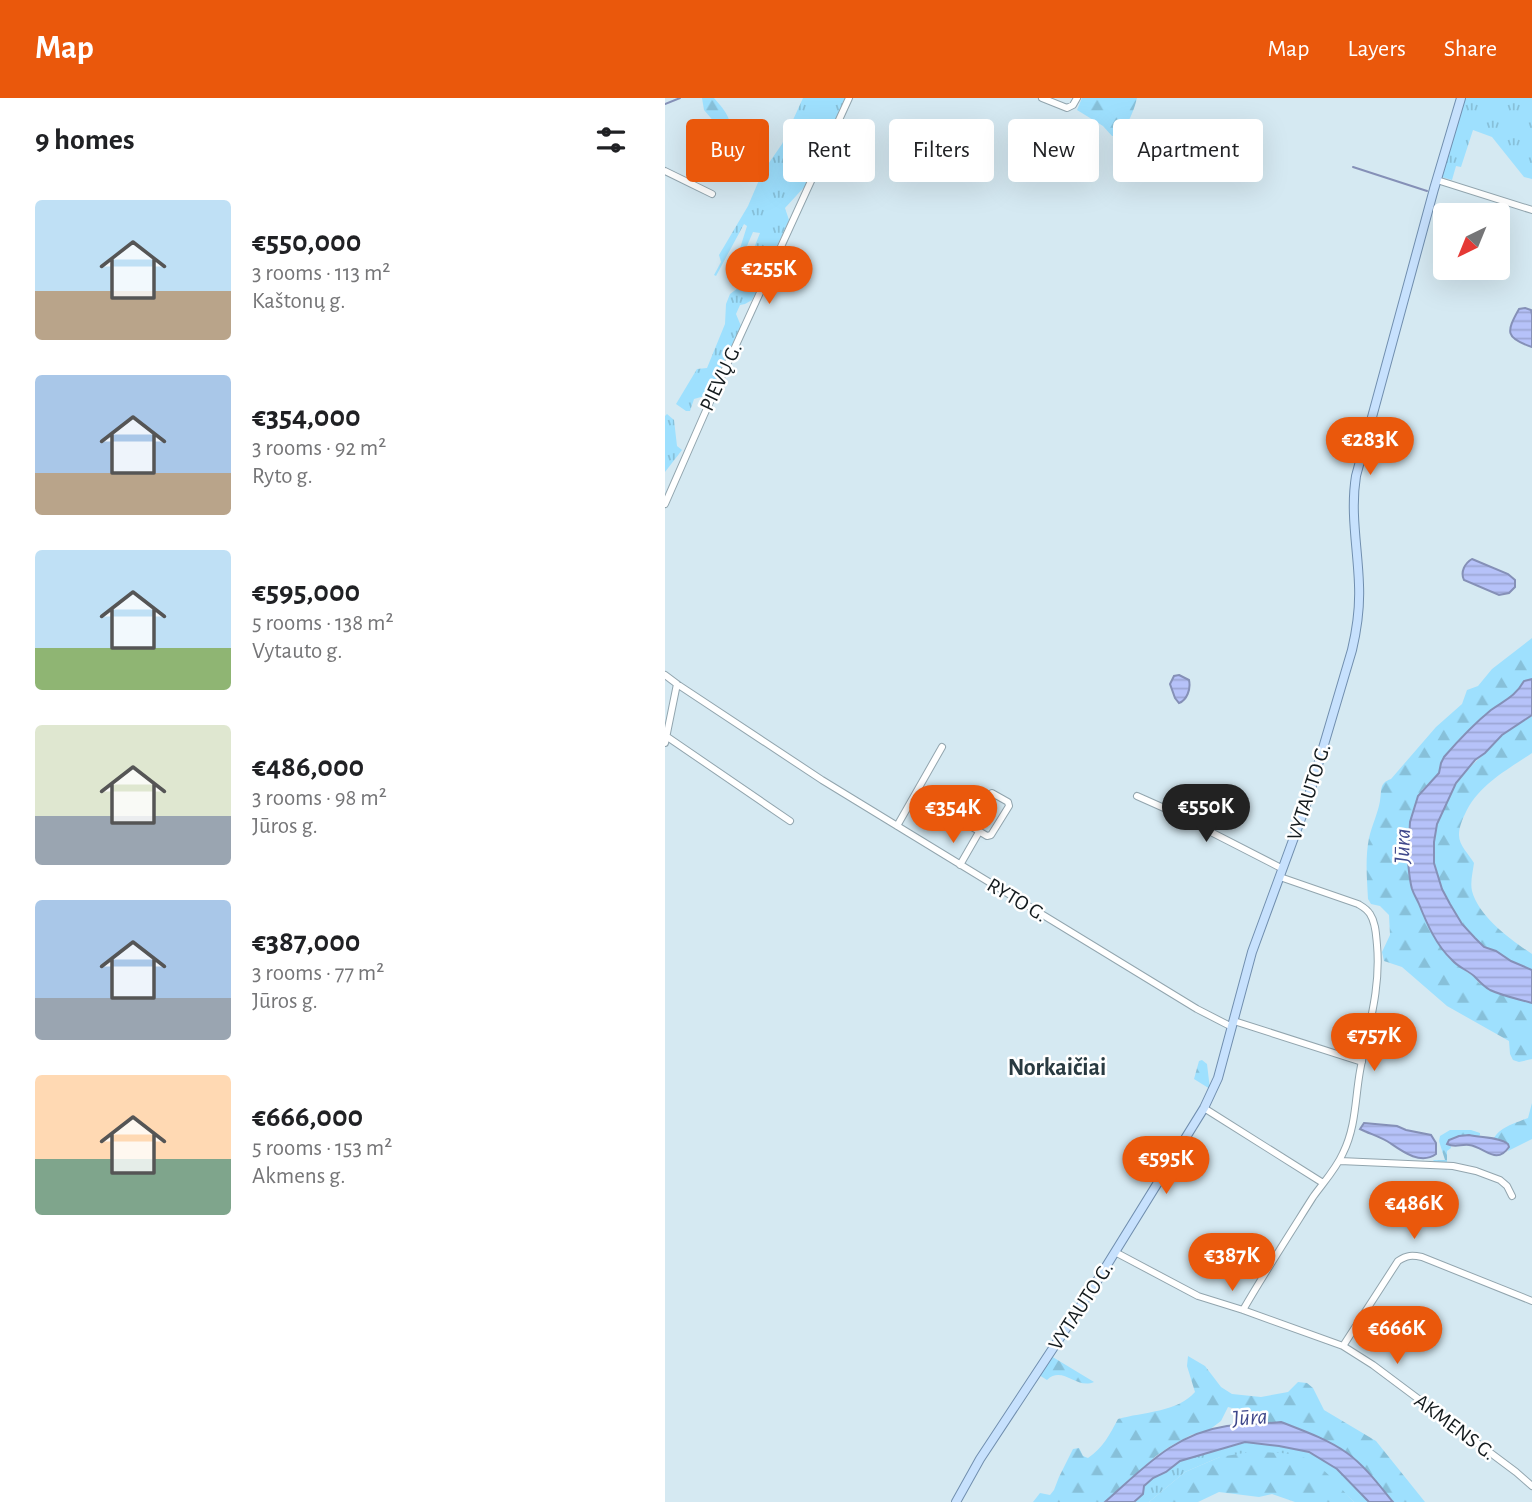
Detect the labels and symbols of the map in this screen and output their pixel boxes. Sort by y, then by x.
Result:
north arrow [1433,203,1510,280]
pin: €255K [720,246,818,306]
street label: PIEVŲ G. [696,340,746,414]
pin: €283K [1321,418,1419,477]
street label: VYTAUTO G. [1283,741,1335,843]
pin: €550K [1157,784,1255,844]
pin: €354K [904,786,1002,845]
water label: Jūra [1391,828,1415,865]
street label: RYTO G. [983,874,1051,926]
pin: €757K [1325,1014,1423,1073]
district label: Norkaičiai [1008,1056,1106,1080]
pin: €595K [1117,1136,1215,1196]
pin: €486K [1365,1182,1463,1241]
pin: €387K [1183,1234,1281,1293]
street label: VYTAUTO G. [1045,1258,1117,1354]
pin: €666K [1348,1306,1446,1366]
street label: AKMENS G. [1411,1390,1499,1464]
water label: Jūra [1231,1405,1268,1431]

